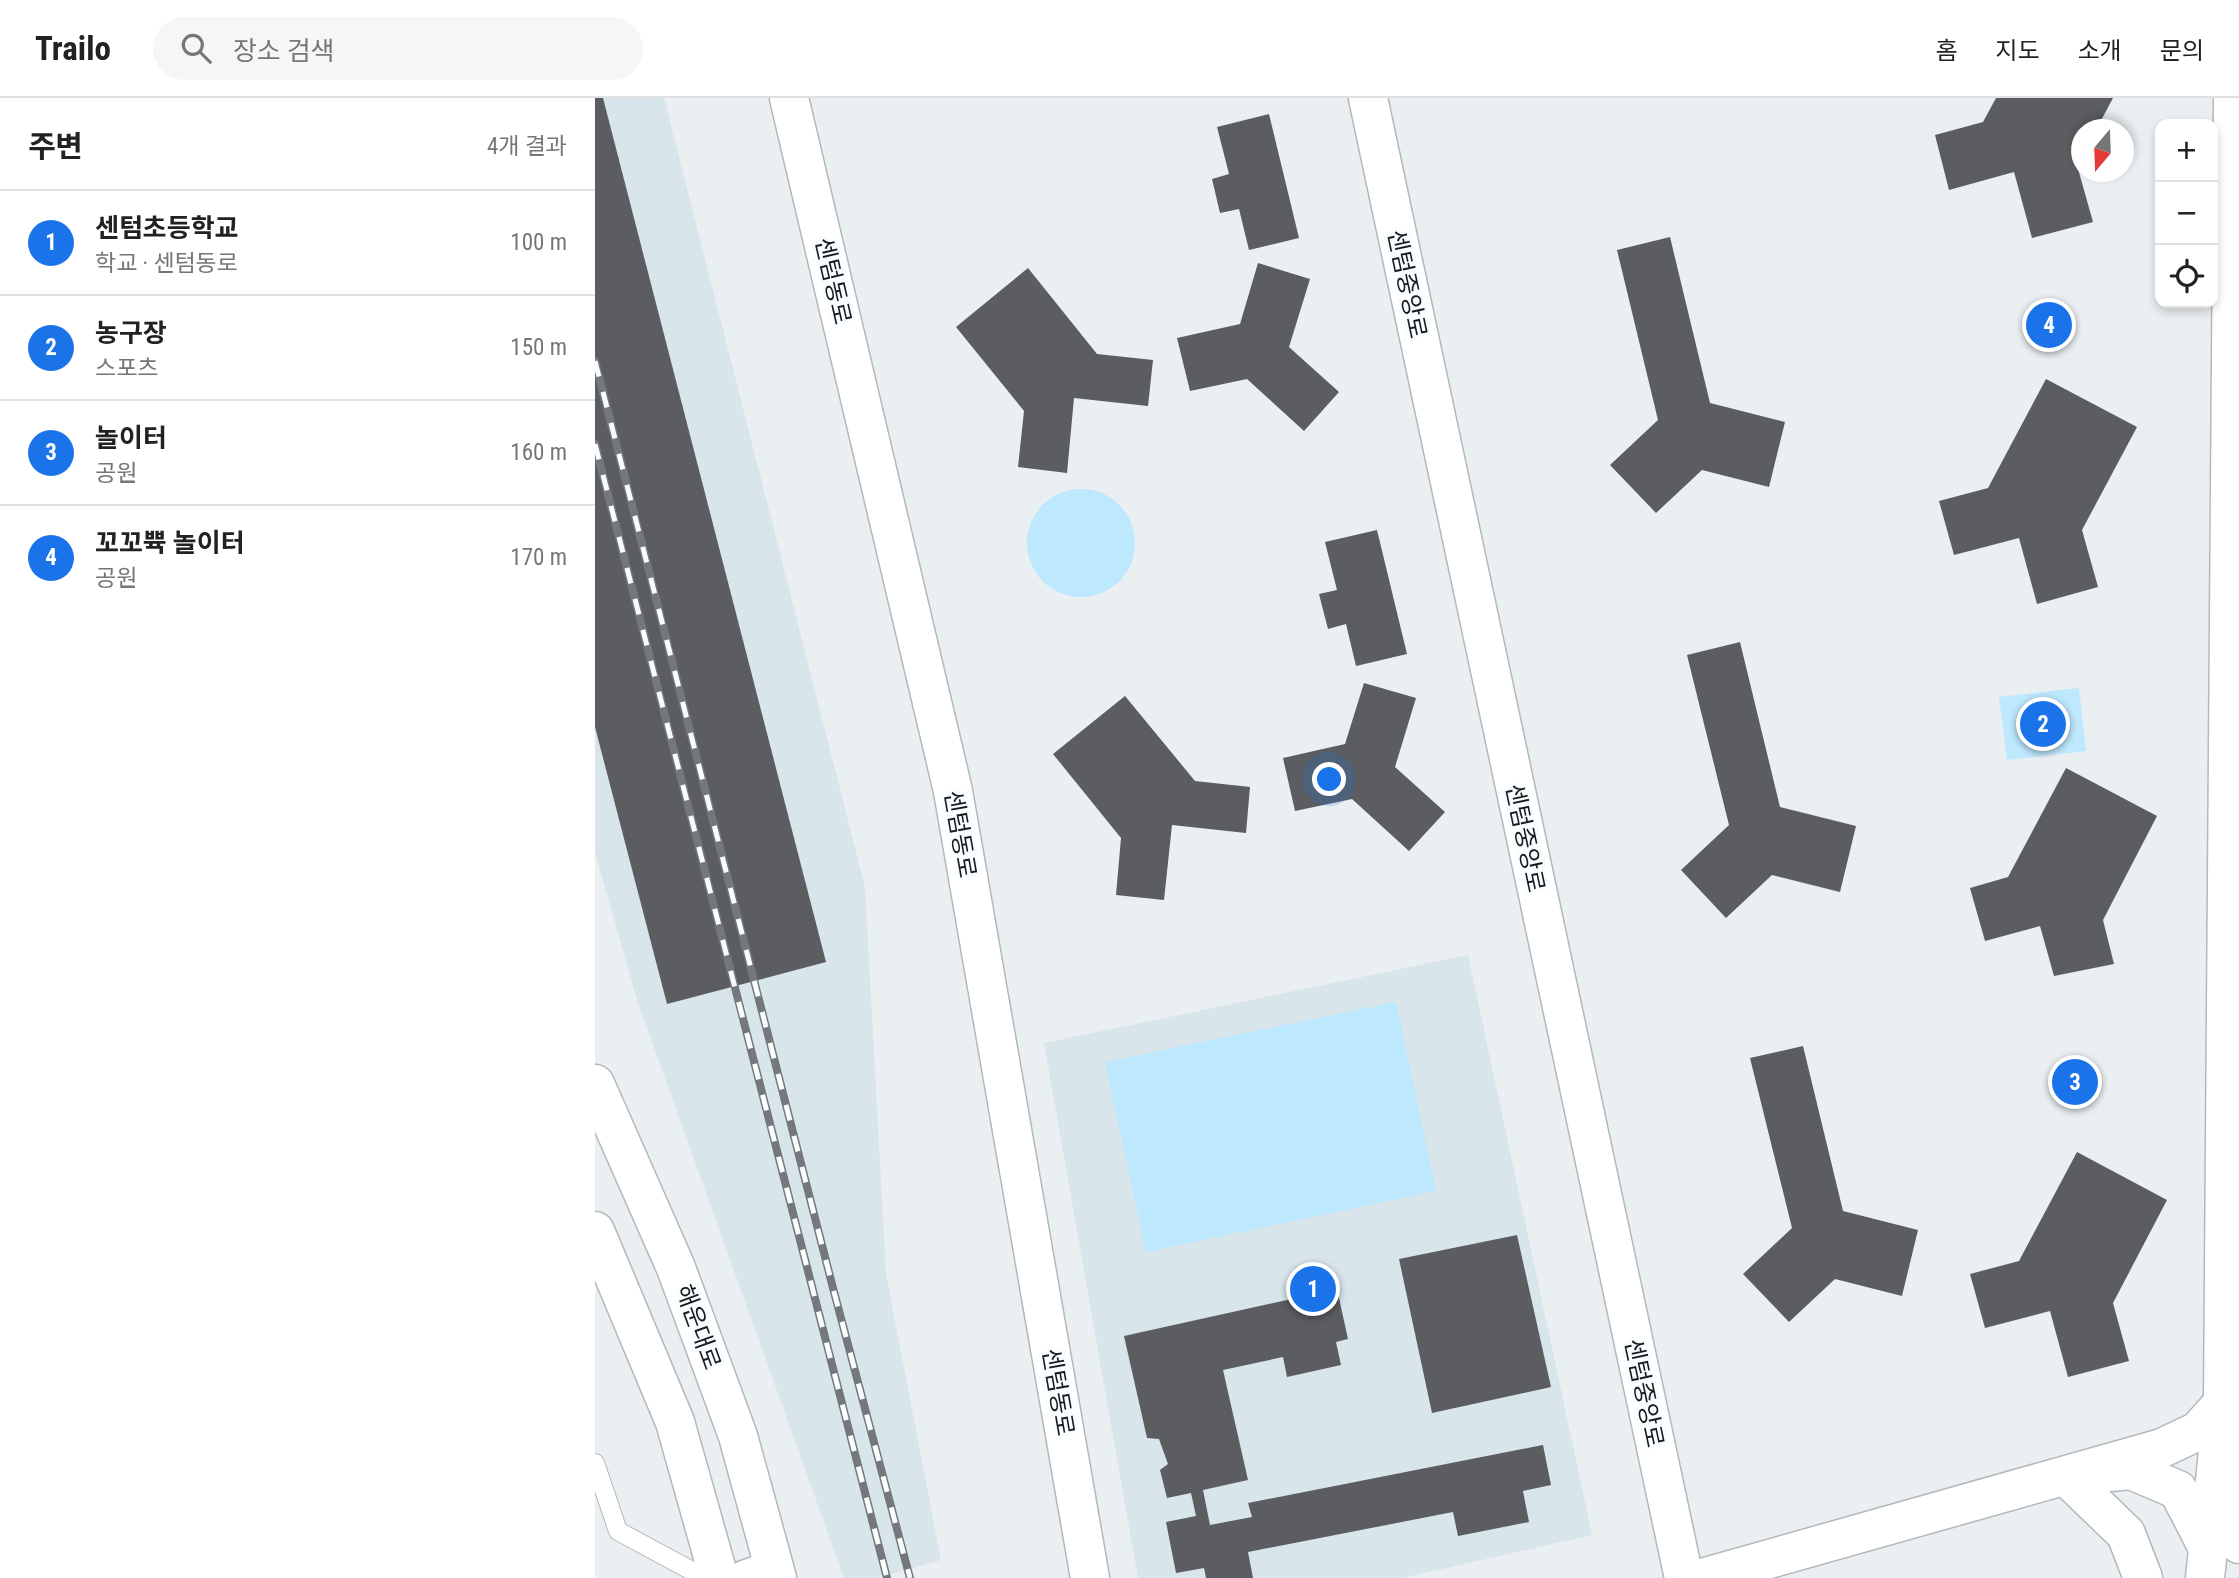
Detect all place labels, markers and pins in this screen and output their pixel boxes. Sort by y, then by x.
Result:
pin: 4 [2026,299,2072,351]
pin: 2 [2020,698,2066,750]
pin: 3 [2052,1056,2098,1108]
pin: 1 [1290,1263,1336,1315]

